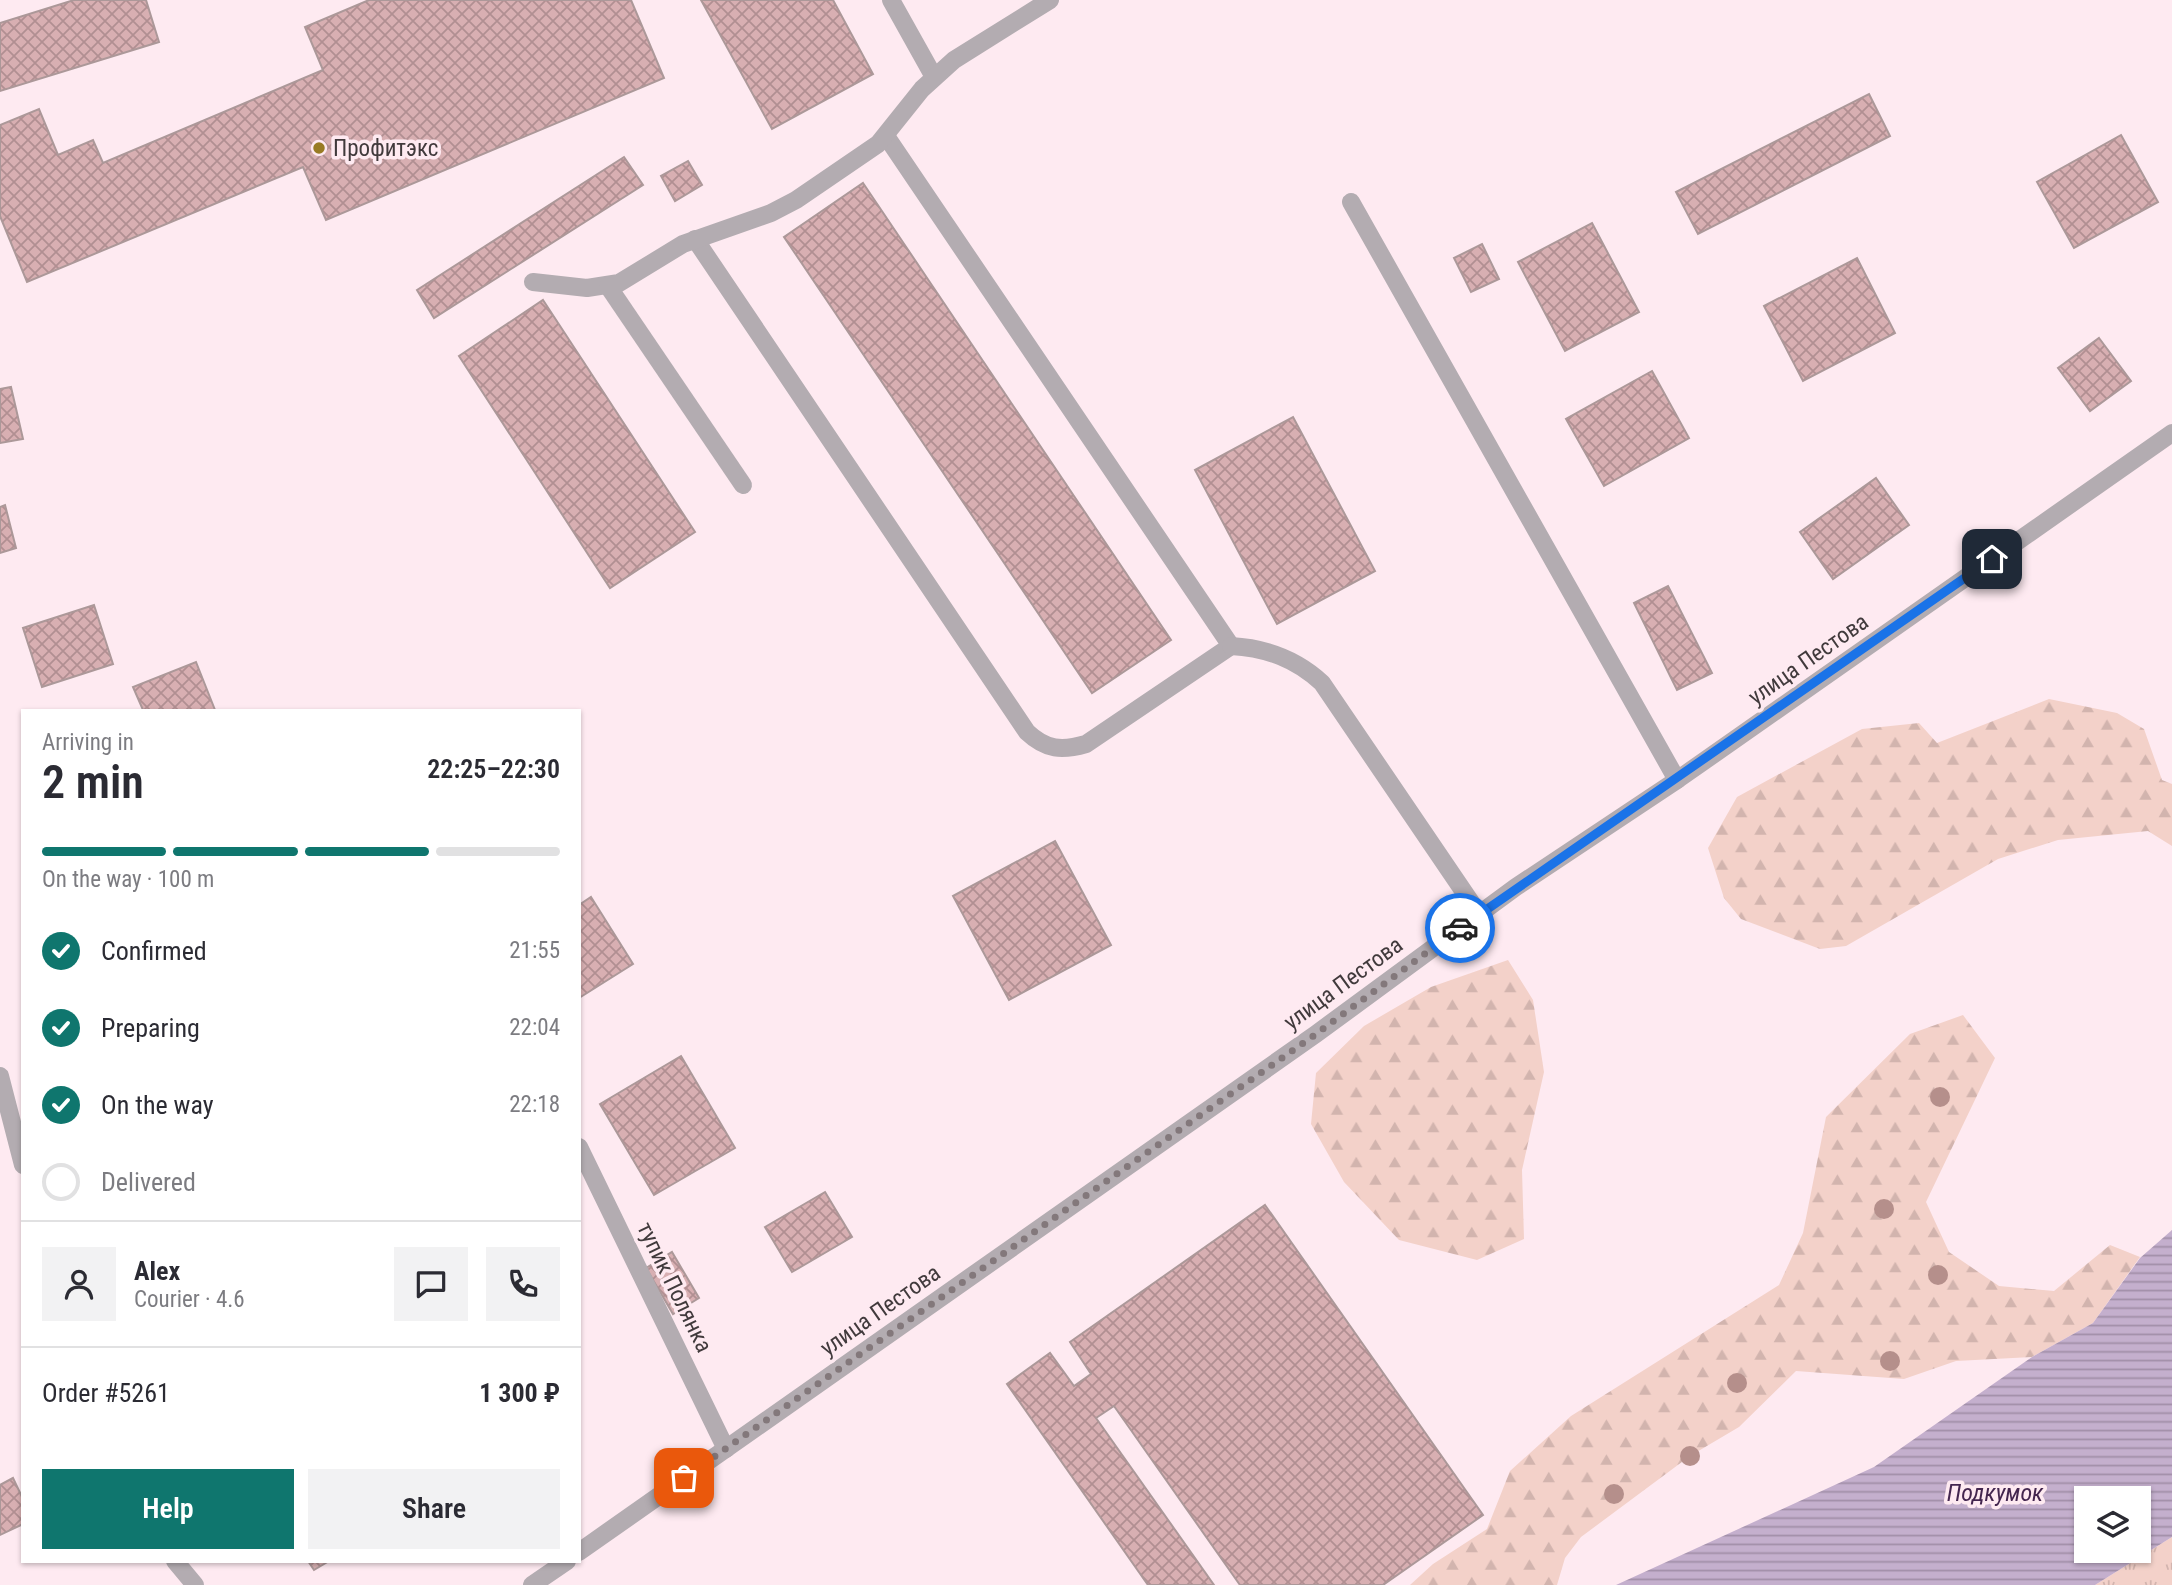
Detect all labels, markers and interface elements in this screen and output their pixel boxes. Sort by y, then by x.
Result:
place label: Профитэкс [333,135,438,162]
marker: Профитэкс [311,140,327,156]
pin [1962,529,2022,589]
icon: home [1973,540,2011,578]
street label: улица Пестова [1743,608,1873,711]
text: Arriving in [42,729,134,756]
text: 22:25–22:30 [427,754,560,784]
text: 2 min [42,755,144,809]
text: On the way · 100 m [42,866,214,893]
courier [1425,893,1495,963]
icon: car [1441,909,1479,947]
street label: улица Пестова [1279,931,1408,1035]
icon: check [42,932,80,970]
text: Confirmed [101,936,207,966]
text: 21:55 [509,937,560,964]
icon: check [42,1009,80,1047]
text: Preparing [101,1013,200,1043]
text: 22:04 [509,1014,560,1041]
icon: check [42,1086,80,1124]
text: On the way [101,1090,214,1120]
text: 22:18 [509,1091,560,1118]
text: Delivered [101,1167,196,1197]
street label: тупик Полянка [631,1218,718,1357]
button: person [42,1247,116,1321]
button: chat [394,1247,468,1321]
button: phone [486,1247,560,1321]
text: Alex [134,1256,180,1286]
street label: улица Пестова [815,1259,945,1362]
text: Courier · 4.6 [134,1286,245,1313]
text: Order #5261 [42,1378,170,1408]
text: 1 300 ₽ [479,1378,560,1408]
pin [654,1448,714,1508]
icon: bag [665,1459,703,1497]
button: Help [42,1469,294,1549]
button: Share [308,1469,560,1549]
water label: Подкумок [1947,1479,2044,1507]
map controls [2074,1486,2151,1563]
button: layers [2074,1486,2151,1563]

